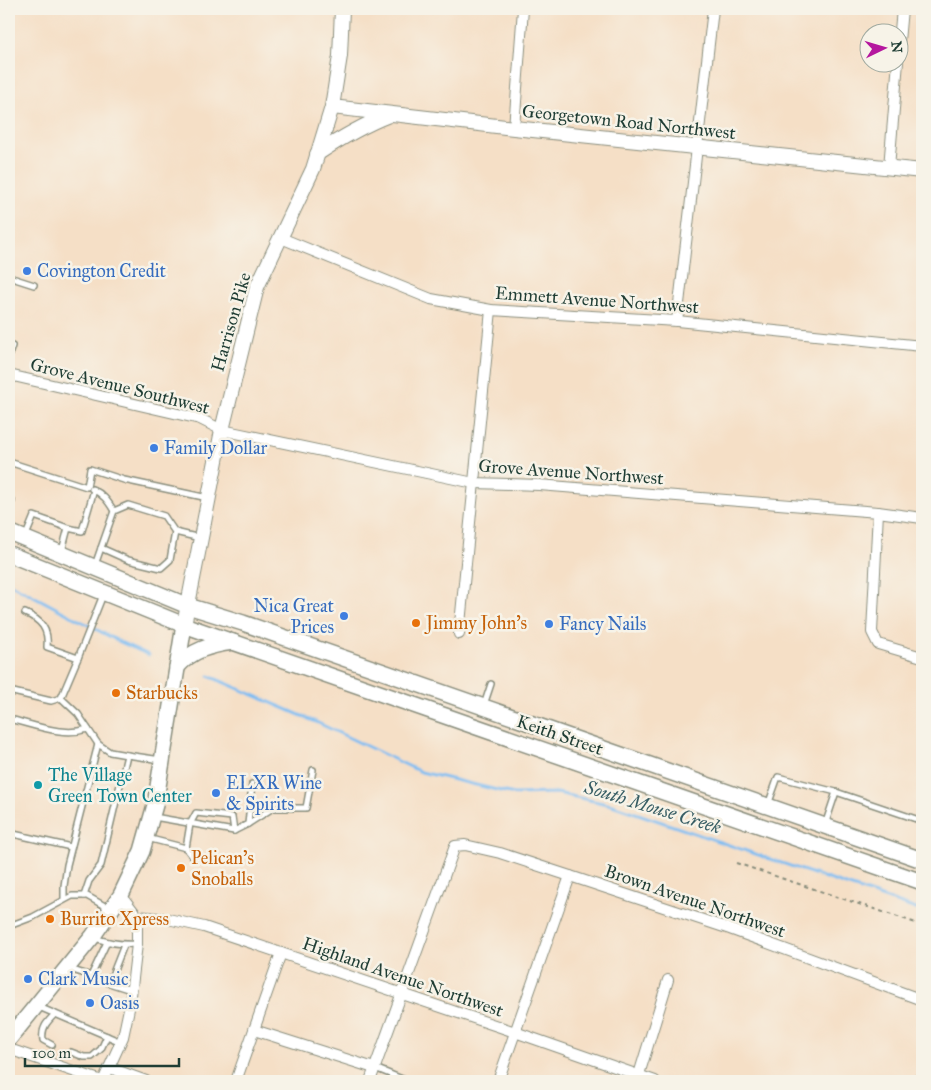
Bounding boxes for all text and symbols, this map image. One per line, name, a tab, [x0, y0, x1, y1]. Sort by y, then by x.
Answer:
north arrow	[858, 22, 908, 72]
text: N	[887, 40, 905, 54]
street label: Georgetown Road Northwest	[521, 100, 738, 145]
place label: Covington Credit	[37, 260, 167, 283]
marker: Covington Credit	[21, 265, 33, 277]
street label: Harrison Pike	[206, 270, 256, 374]
street label: Emmett Avenue Northwest	[494, 282, 700, 318]
street label: Grove Avenue Southwest	[28, 353, 213, 419]
place label: Family Dollar	[164, 437, 268, 459]
marker: Family Dollar	[148, 442, 160, 454]
street label: Grove Avenue Northwest	[478, 455, 665, 489]
place label: Nica Great Prices	[254, 595, 335, 638]
marker: Nica Great Prices	[338, 610, 350, 622]
place label: Jimmy John's	[424, 612, 527, 635]
place label: Fancy Nails	[559, 613, 646, 635]
marker: Jimmy John's	[410, 617, 422, 629]
marker: Fancy Nails	[543, 618, 555, 630]
place label: Starbucks	[126, 682, 198, 704]
marker: Starbucks	[110, 687, 122, 699]
street label: Keith Street	[514, 710, 607, 760]
place label: The Village Green Town Center	[48, 764, 192, 807]
place label: ELXR Wine & Spirits	[226, 772, 322, 815]
water label: South Mouse Creek	[581, 775, 725, 839]
marker: The Village Green Town Center	[32, 779, 44, 791]
marker: ELXR Wine & Spirits	[210, 787, 222, 799]
place label: Pelican's Snoballs	[191, 847, 254, 890]
street label: Brown Avenue Northwest	[602, 860, 789, 943]
marker: Pelican's Snoballs	[175, 862, 187, 874]
place label: Burrito Xpress	[60, 908, 169, 930]
marker: Burrito Xpress	[44, 913, 56, 925]
street label: Highland Avenue Northwest	[299, 932, 507, 1023]
place label: Clark Music	[38, 968, 129, 990]
marker: Clark Music	[22, 973, 34, 985]
place label: Oasis	[100, 992, 139, 1014]
marker: Oasis	[84, 997, 96, 1009]
scale bar	[25, 1035, 179, 1067]
text: 100 m	[32, 1044, 72, 1062]

